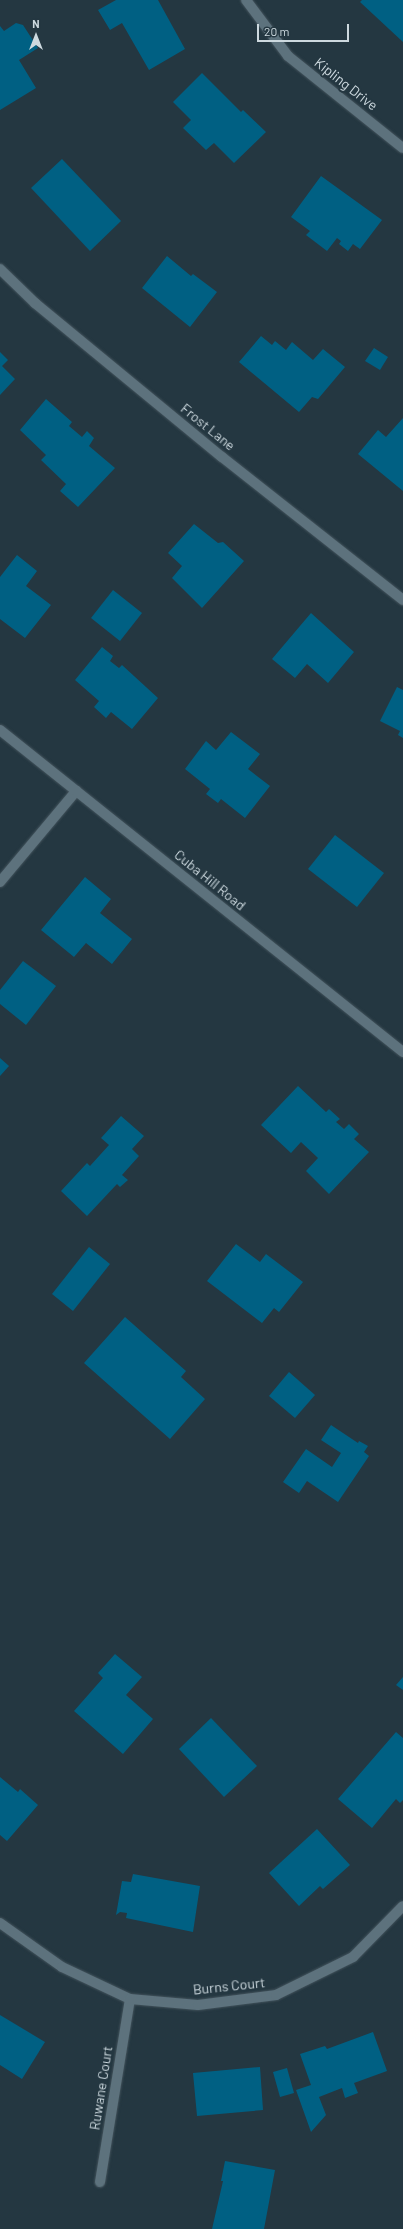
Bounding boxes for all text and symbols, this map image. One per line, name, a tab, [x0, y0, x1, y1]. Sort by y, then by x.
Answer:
north arrow	[16, 16, 56, 56]
scale bar	[259, 16, 351, 42]
text: N	[32, 17, 40, 30]
text: 20 m	[264, 24, 290, 38]
street label: Kipling Drive	[311, 54, 381, 114]
street label: Frost Lane	[177, 400, 239, 454]
street label: Cuba Hill Road	[171, 846, 249, 914]
street label: Burns Court	[192, 1974, 266, 1998]
street label: Ruwane Court	[86, 2045, 116, 2131]

